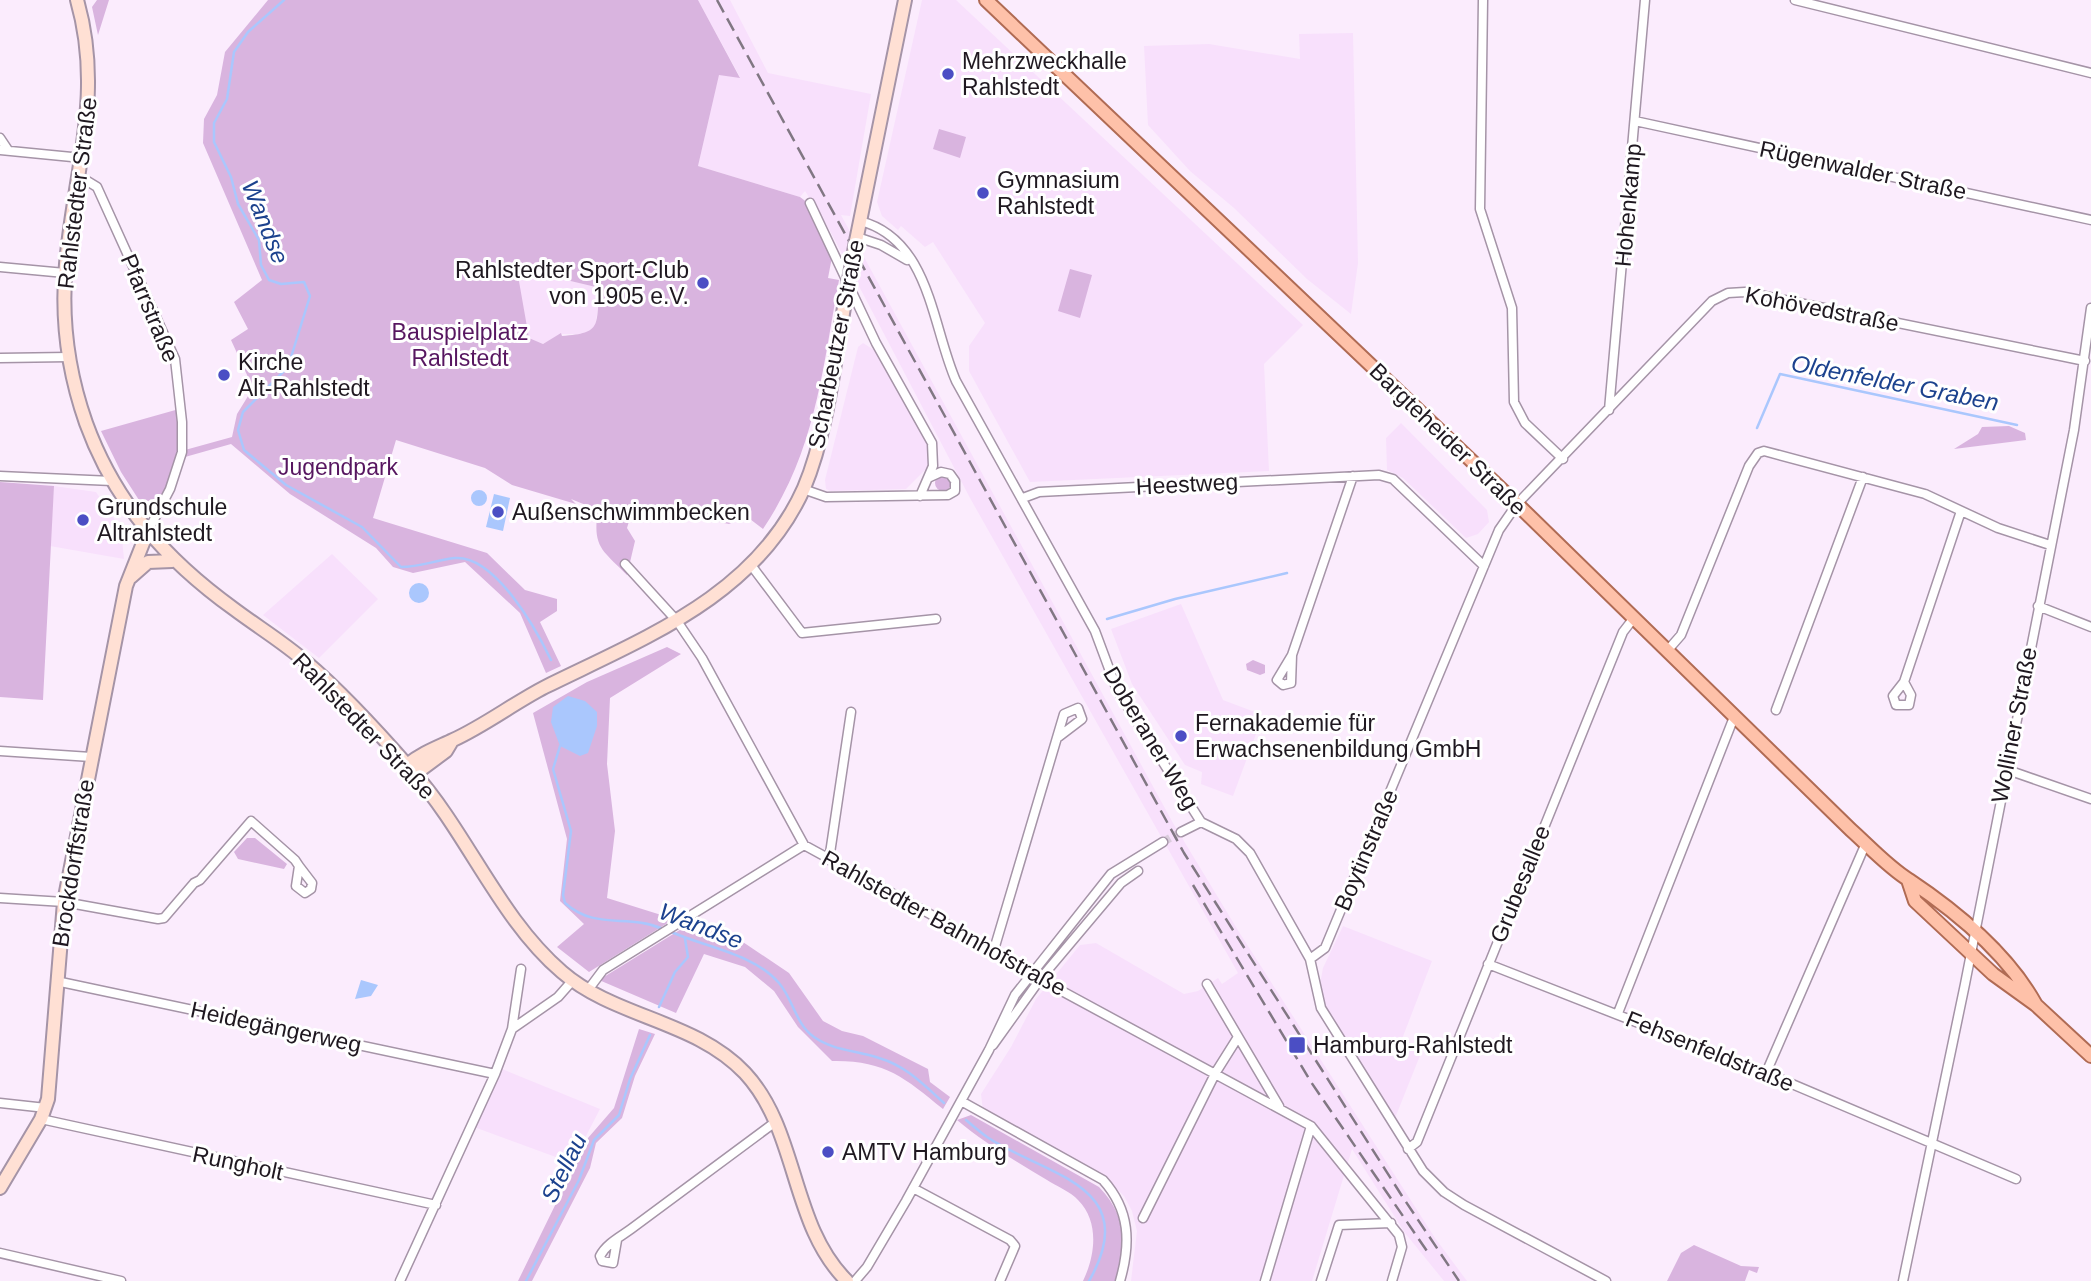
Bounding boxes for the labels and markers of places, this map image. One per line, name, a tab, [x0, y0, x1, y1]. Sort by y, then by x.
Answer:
place label: Mehrzweckhalle Rahlstedt	[962, 48, 1127, 100]
marker: Mehrzweckhalle Rahlstedt	[940, 66, 956, 82]
place label: Gymnasium Rahlstedt	[997, 167, 1120, 219]
marker: Gymnasium Rahlstedt	[975, 185, 991, 201]
place label: Rahlstedter Sport-Club von 1905 e.V.	[455, 257, 689, 309]
marker: Rahlstedter Sport-Club von 1905 e.V.	[695, 275, 711, 291]
place label: Kirche Alt-Rahlstedt	[238, 349, 370, 401]
marker: Kirche Alt-Rahlstedt	[216, 367, 232, 383]
place label: Grundschule Altrahlstedt	[97, 494, 227, 546]
place label: Außenschwimmbecken	[512, 499, 750, 525]
marker: Außenschwimmbecken	[490, 504, 506, 520]
marker: Grundschule Altrahlstedt	[75, 512, 91, 528]
place label: Fernakademie für Erwachsenenbildung GmbH	[1195, 710, 1481, 762]
marker: Fernakademie für Erwachsenenbildung GmbH	[1173, 728, 1189, 744]
place label: Hamburg-Rahlstedt	[1313, 1032, 1513, 1058]
marker: Hamburg-Rahlstedt	[1287, 1035, 1307, 1055]
place label: AMTV Hamburg	[842, 1139, 1007, 1165]
marker: AMTV Hamburg	[820, 1144, 836, 1160]

